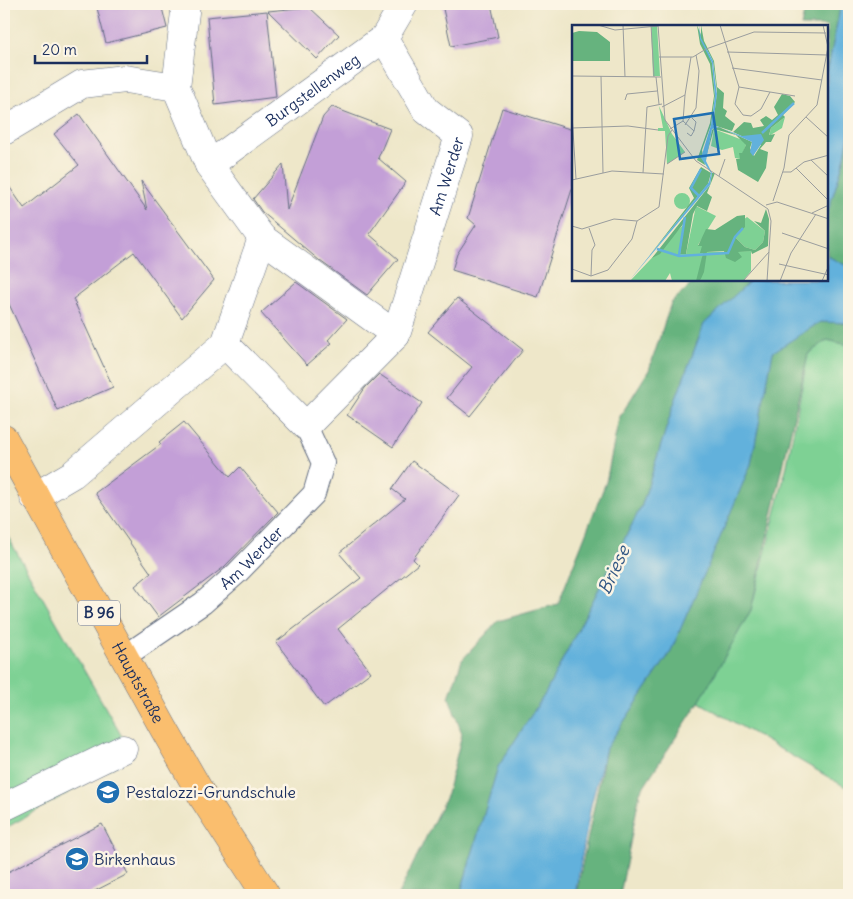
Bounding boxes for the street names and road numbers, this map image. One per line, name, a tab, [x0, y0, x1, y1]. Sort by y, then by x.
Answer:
street label: Burgstellenweg	[262, 49, 364, 131]
street label: Am Werder	[424, 134, 468, 218]
street label: Am Werder	[216, 521, 288, 594]
road number: B 96	[78, 600, 120, 626]
street label: Hauptstraße	[108, 638, 169, 727]

